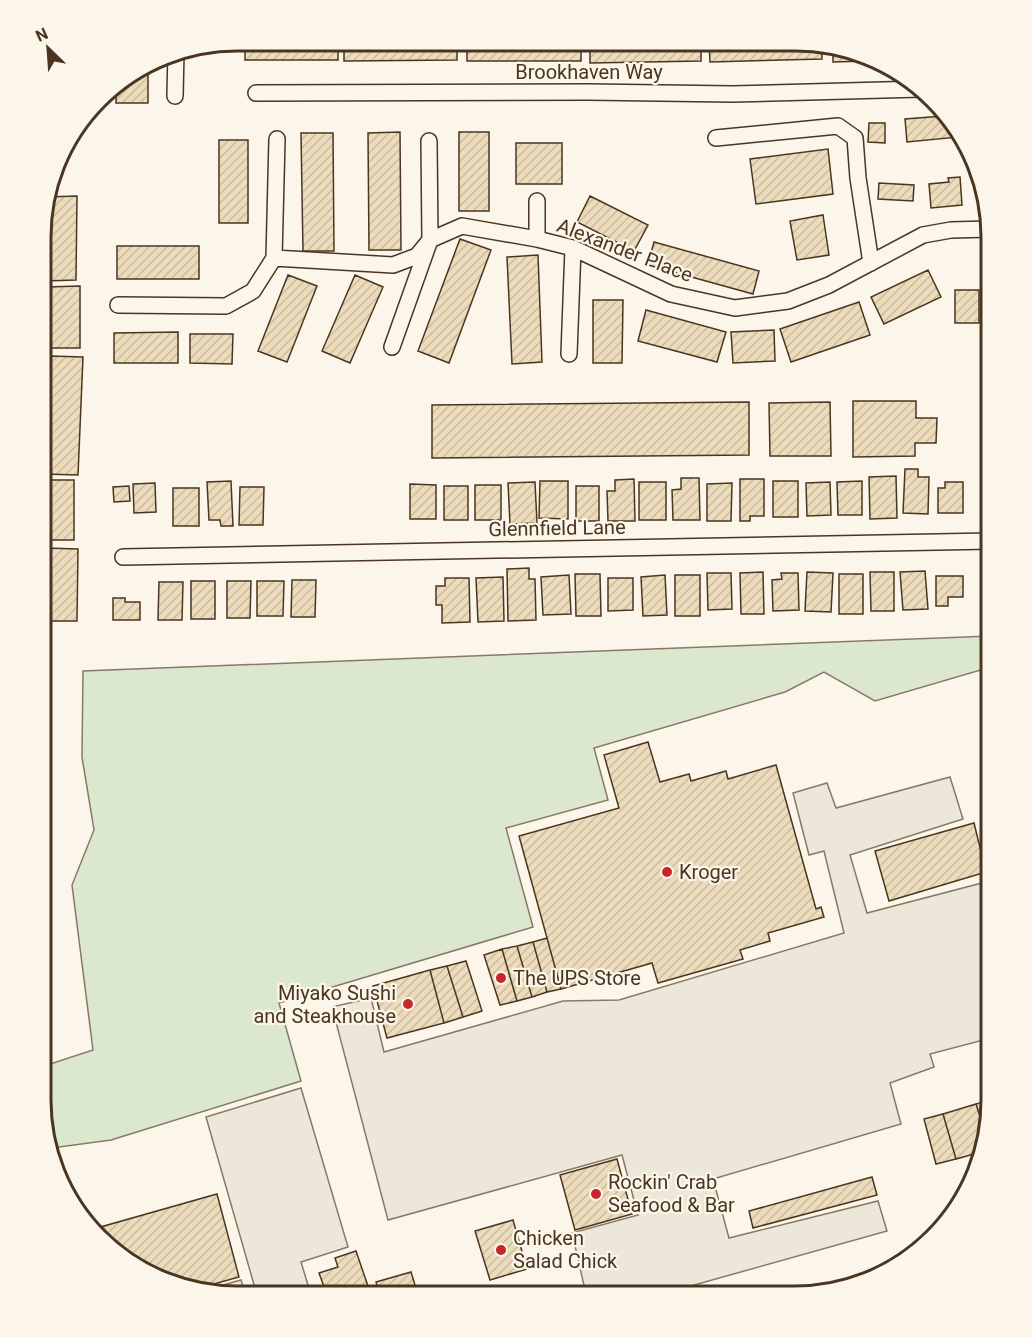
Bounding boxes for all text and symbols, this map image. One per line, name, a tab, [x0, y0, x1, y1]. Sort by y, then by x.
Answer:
north arrow	[18, 18, 78, 78]
text: N	[33, 24, 51, 46]
street label: Brookhaven Way	[515, 60, 663, 84]
street label: Alexander Place	[554, 213, 696, 287]
street label: Glennfield Lane	[488, 515, 626, 541]
place label: Kroger	[679, 860, 738, 884]
marker: Kroger	[660, 865, 674, 879]
place label: The UPS Store	[513, 966, 641, 990]
marker: The UPS Store	[494, 971, 508, 985]
place label: Miyako Sushi and Steakhouse	[253, 981, 396, 1028]
marker: Miyako Sushi and Steakhouse	[401, 997, 415, 1011]
place label: Rockin' Crab Seafood & Bar	[608, 1170, 735, 1217]
marker: Rockin' Crab Seafood & Bar	[589, 1187, 603, 1201]
place label: Chicken Salad Chick	[513, 1226, 618, 1273]
marker: Chicken Salad Chick	[494, 1243, 508, 1257]

